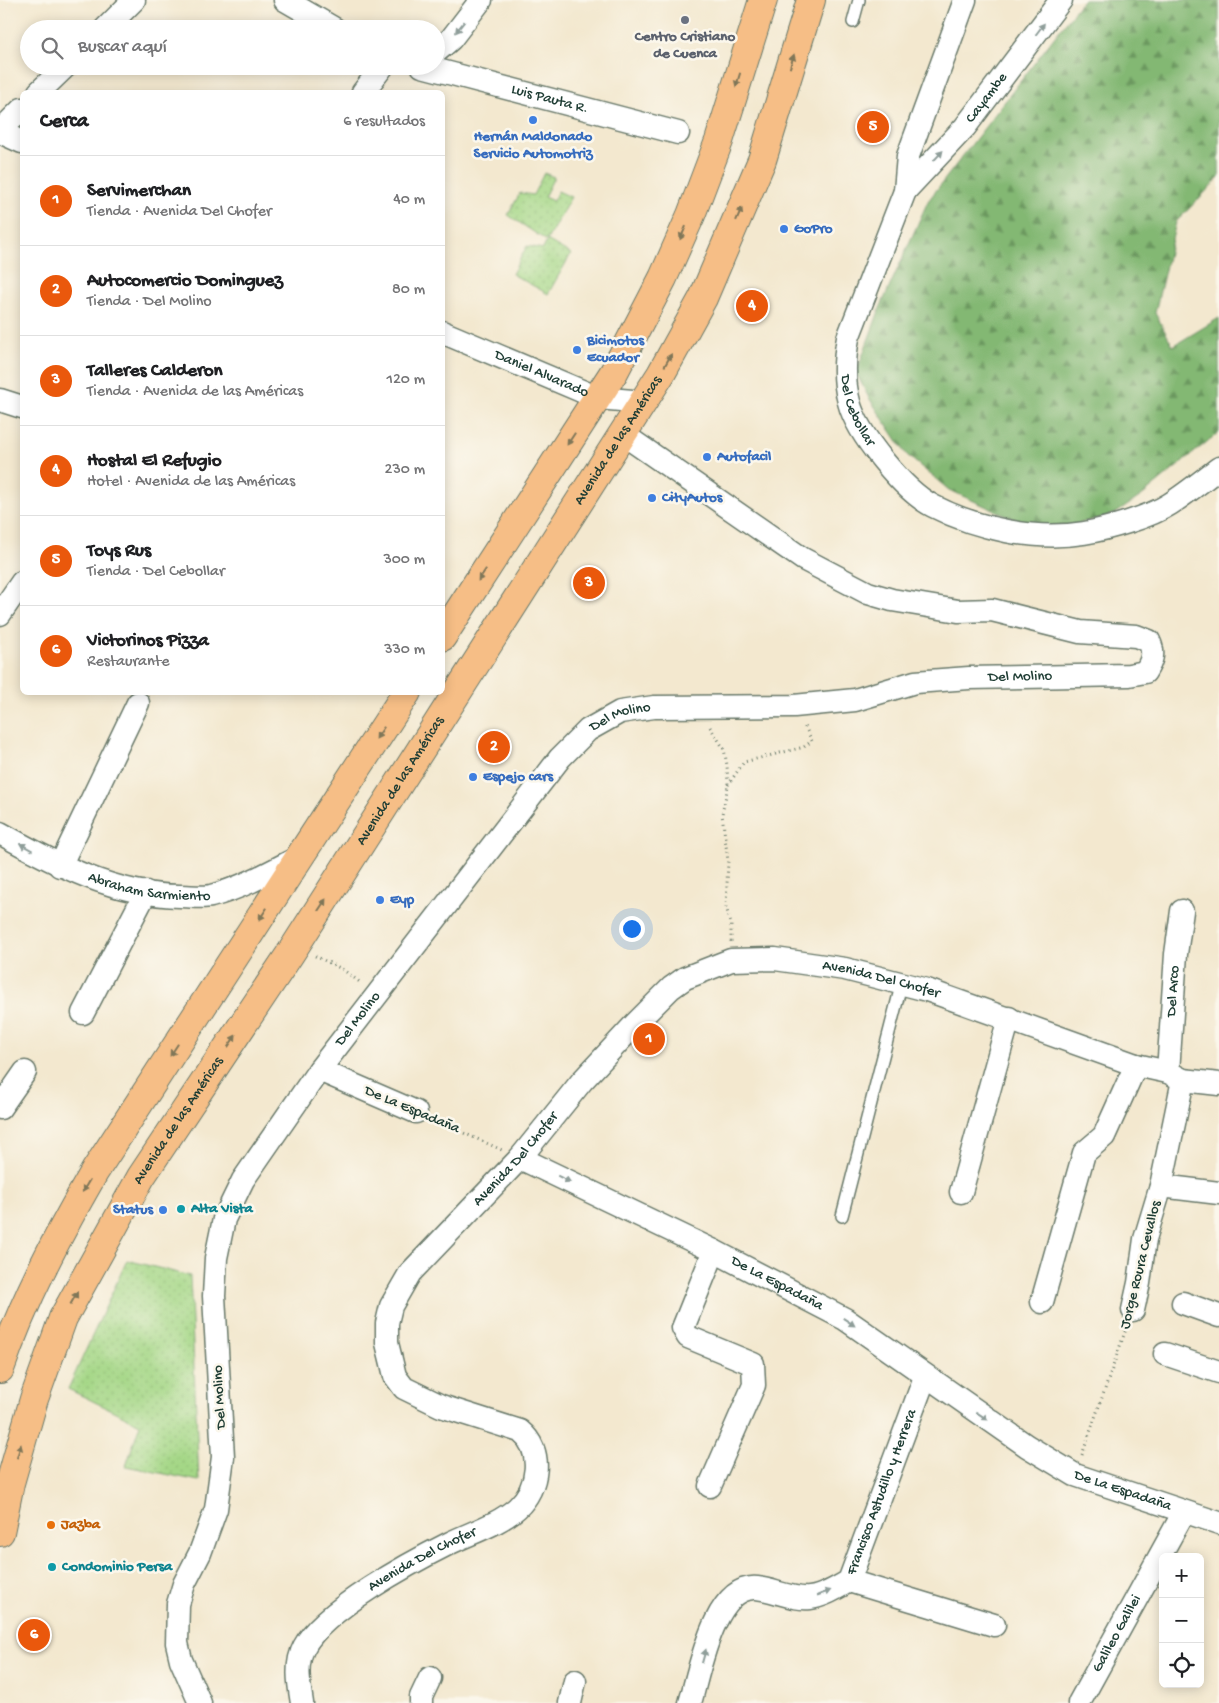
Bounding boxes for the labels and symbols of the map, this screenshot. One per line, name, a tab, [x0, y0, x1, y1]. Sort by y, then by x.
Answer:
marker: Centro Cristiano de Cuenca	[679, 14, 691, 26]
one-way arrow	[454, 20, 465, 33]
one-way arrow	[1034, 22, 1045, 35]
place label: Centro Cristiano de Cuenca	[634, 28, 736, 63]
one-way arrow	[789, 53, 797, 68]
street label: Cayambe	[962, 69, 1012, 127]
one-way arrow	[734, 73, 742, 88]
street label: Luis Pauta R.	[509, 81, 590, 118]
pin: 5	[857, 108, 889, 146]
marker: Hernán Maldonado Servicio Automotriz	[527, 114, 539, 126]
place label: Hernán Maldonado Servicio Automotriz	[473, 128, 594, 163]
one-way arrow	[933, 149, 944, 162]
one-way arrow	[735, 207, 743, 221]
place label: GoPro	[794, 220, 833, 238]
marker: GoPro	[778, 223, 790, 235]
one-way arrow	[679, 226, 687, 240]
pin: 4	[736, 287, 768, 325]
place label: Bicimotos Ecuador	[586, 332, 646, 367]
marker: Bicimotos Ecuador	[571, 344, 583, 356]
street label: Daniel Alvarado	[491, 346, 591, 402]
one-way arrow	[664, 354, 673, 367]
street label: Avenida de las Américas	[570, 372, 667, 509]
street label: Del Cebollar	[836, 373, 880, 451]
one-way arrow	[566, 432, 576, 445]
place label: Autofacil	[716, 448, 772, 466]
marker: Autofacil	[701, 451, 713, 463]
place label: CityAutos	[661, 489, 724, 507]
marker: CityAutos	[646, 492, 658, 504]
pin: 3	[573, 564, 605, 602]
one-way arrow	[478, 568, 487, 581]
street label: Del Molino	[987, 667, 1053, 687]
street label: Del Molino	[586, 699, 652, 737]
street label: Avenida de las Américas	[353, 713, 449, 849]
one-way arrow	[376, 727, 385, 740]
pin: 2	[478, 728, 510, 766]
place label: Espejo cars	[483, 768, 554, 786]
marker: Espejo cars	[467, 771, 479, 783]
one-way arrow	[19, 843, 33, 852]
street label: Abraham Sarmiento	[85, 868, 211, 906]
place label: Eyp	[390, 891, 415, 909]
marker: Eyp	[374, 894, 386, 906]
one-way arrow	[317, 898, 326, 912]
one-way arrow	[259, 907, 268, 921]
your location	[619, 916, 645, 942]
street label: Avenida Del Chofer	[821, 957, 944, 1003]
street label: Del Arco	[1163, 965, 1184, 1018]
street label: Del Molino	[331, 988, 385, 1051]
pin: 1	[633, 1020, 665, 1058]
one-way arrow	[227, 1034, 237, 1047]
one-way arrow	[170, 1043, 179, 1057]
street label: Avenida de las Américas	[129, 1053, 228, 1188]
street label: De La Espadaña	[361, 1081, 463, 1138]
street label: Avenida Del Chofer	[469, 1107, 564, 1210]
one-way arrow	[557, 1175, 571, 1183]
one-way arrow	[82, 1179, 90, 1194]
street label: Jorge Roura Cevallos	[1116, 1199, 1166, 1331]
place label: Alta Vista	[190, 1200, 253, 1218]
place label: Status	[113, 1201, 154, 1219]
marker: Alta Vista	[175, 1203, 187, 1215]
marker: Status	[157, 1204, 169, 1216]
street label: De La Espadaña	[727, 1252, 827, 1315]
one-way arrow	[70, 1291, 78, 1305]
one-way arrow	[843, 1318, 856, 1327]
street label: Del Molino	[209, 1364, 231, 1430]
street label: Francisco Astudillo y Herrera	[843, 1406, 921, 1579]
one-way arrow	[976, 1411, 989, 1421]
one-way arrow	[15, 1443, 23, 1458]
street label: De La Espadaña	[1071, 1466, 1174, 1516]
place label: Jazba	[60, 1516, 101, 1534]
marker: Jazba	[45, 1519, 57, 1531]
street label: Avenida Del Chofer	[365, 1523, 481, 1596]
place label: Condominio Persa	[61, 1558, 173, 1576]
marker: Condominio Persa	[46, 1561, 58, 1573]
one-way arrow	[817, 1589, 832, 1596]
street label: Galileo Galilei	[1089, 1592, 1146, 1676]
pin: 6	[18, 1616, 50, 1654]
one-way arrow	[700, 1649, 708, 1664]

